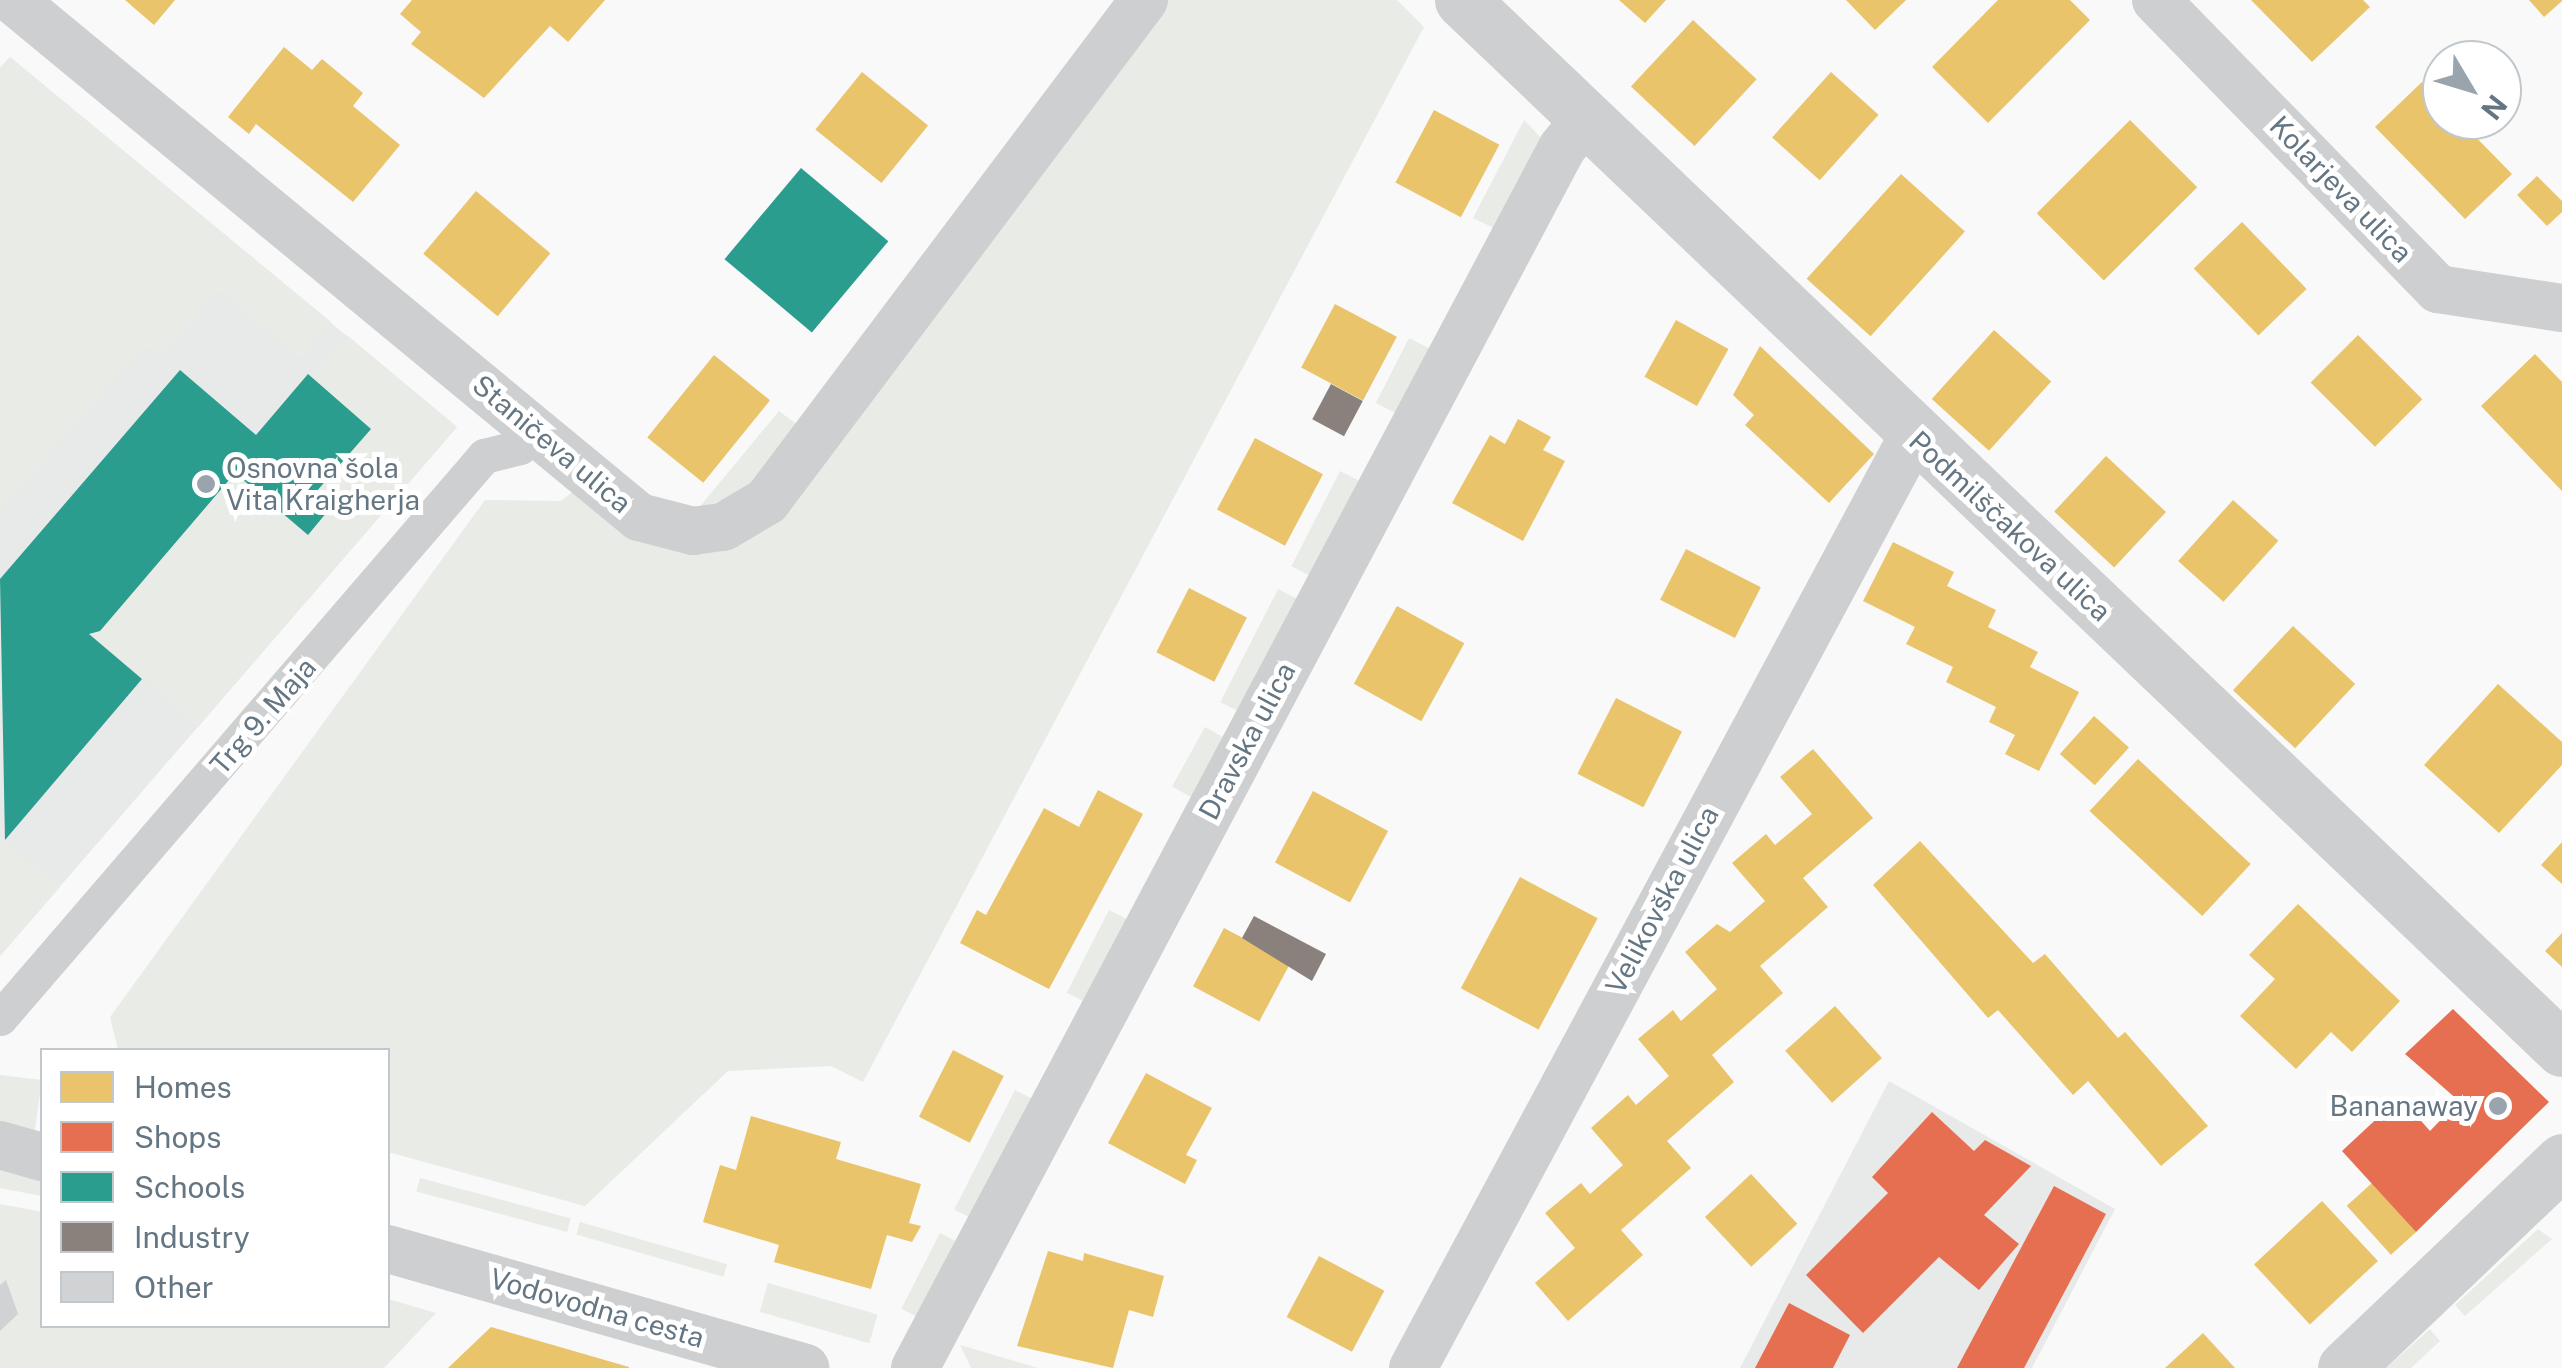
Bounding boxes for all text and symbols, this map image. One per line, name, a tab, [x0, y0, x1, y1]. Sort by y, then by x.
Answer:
north arrow	[2422, 40, 2522, 140]
text: N	[2475, 89, 2514, 126]
street label: Kolarjeva ulica	[2263, 109, 2419, 269]
street label: Staničeva ulica	[466, 368, 638, 520]
street label: Podmilščakova ulica	[1902, 424, 2118, 628]
place label: Osnovna šola Vita Kraigherja	[226, 451, 420, 517]
marker: Osnovna šola Vita Kraigherja	[195, 473, 217, 495]
street label: Trg 9. Maja	[203, 651, 323, 781]
street label: Dravska ulica	[1192, 657, 1302, 825]
street label: Velikovška ulica	[1598, 801, 1726, 999]
legend	[40, 1048, 390, 1328]
text: Homes	[134, 1069, 232, 1105]
place label: Bananaway	[2330, 1089, 2478, 1123]
marker: Bananaway	[2487, 1095, 2509, 1117]
text: Shops	[134, 1119, 221, 1155]
text: Schools	[134, 1169, 245, 1205]
text: Industry	[134, 1219, 250, 1255]
street label: Vodovodna cesta	[486, 1261, 708, 1355]
text: Other	[134, 1269, 214, 1305]

